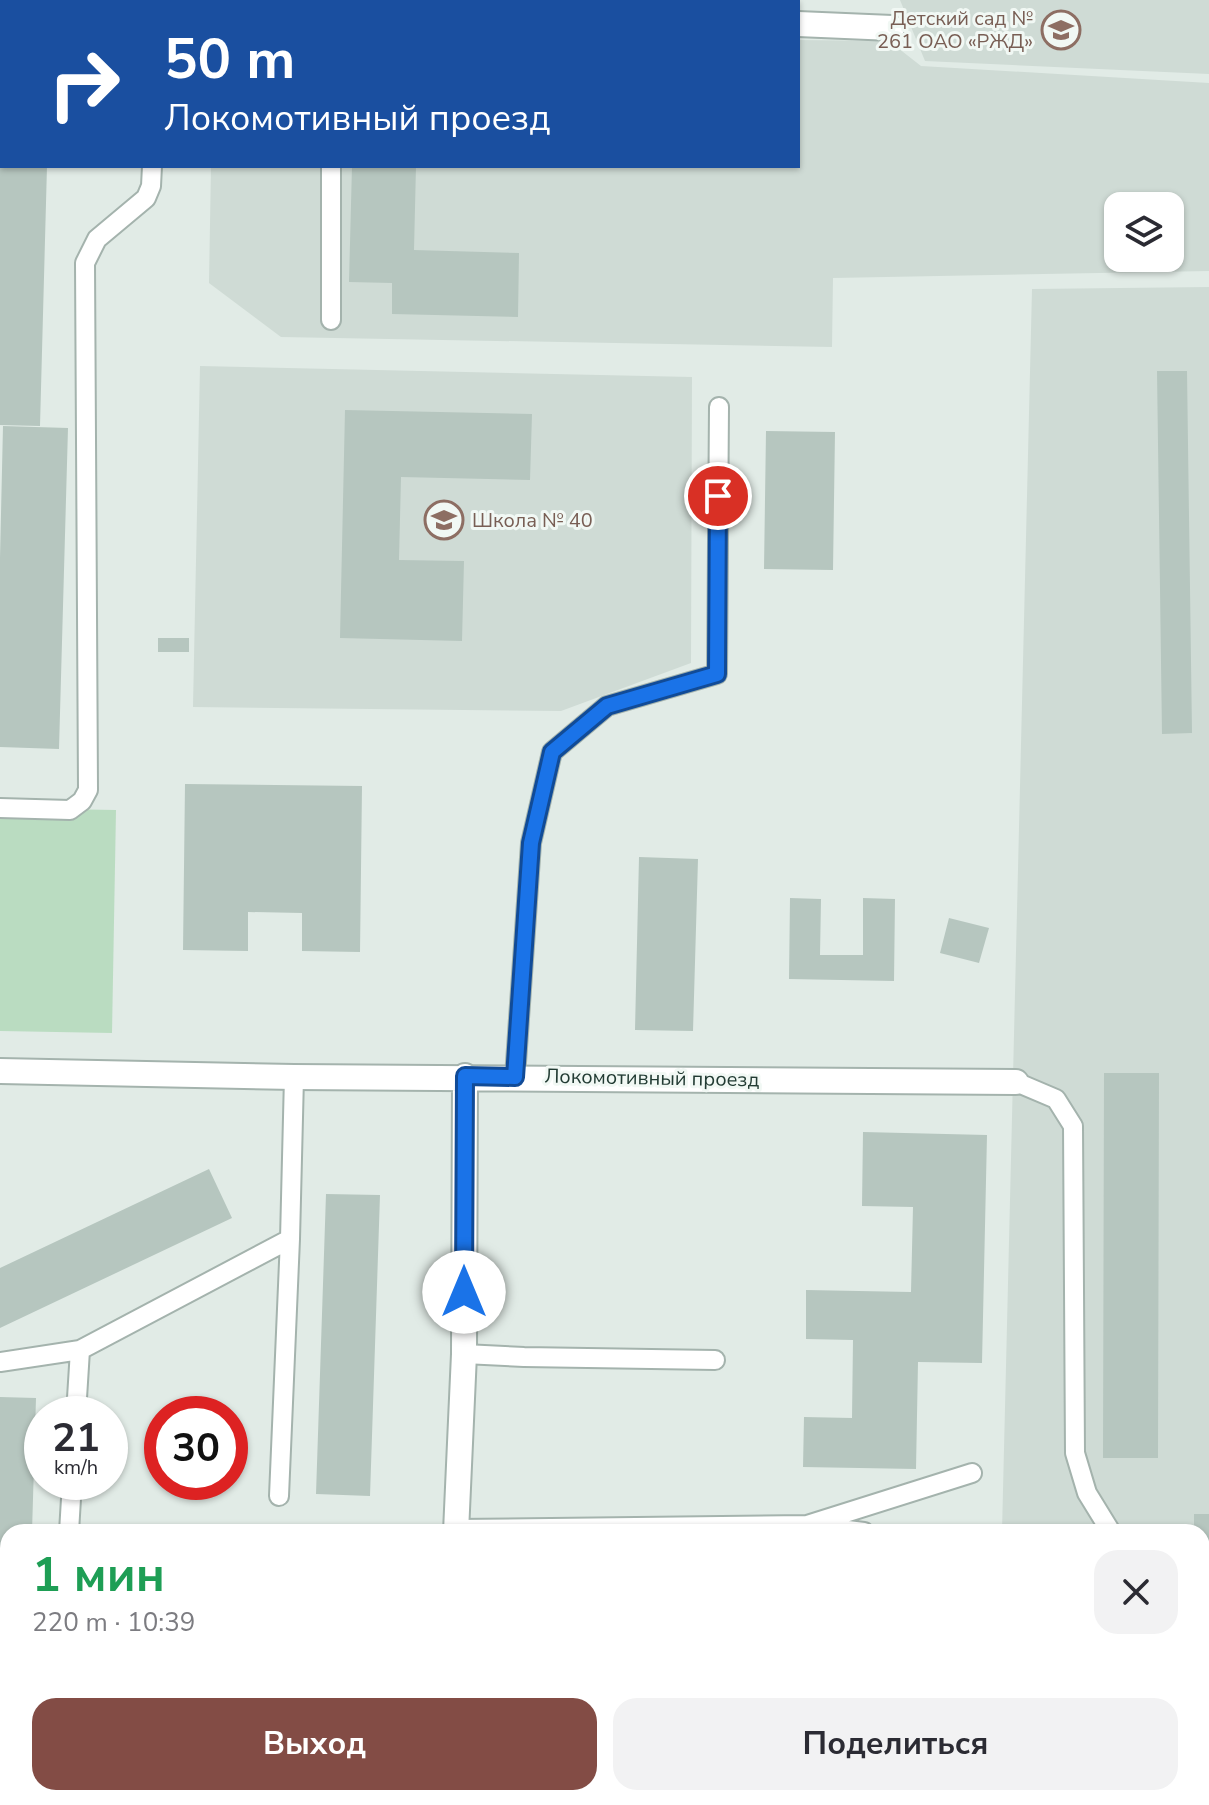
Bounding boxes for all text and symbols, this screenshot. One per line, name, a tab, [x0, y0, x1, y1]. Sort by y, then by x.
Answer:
place label: Детский сад № 261 ОАО «РЖД»	[877, 5, 1033, 55]
school or university icon: Детский сад № 261 ОАО «РЖД»	[1040, 9, 1082, 51]
text: 50 m	[164, 21, 295, 98]
icon: right	[32, 32, 136, 136]
text: Локомотивный проезд	[164, 94, 551, 143]
map controls	[1104, 192, 1184, 272]
button: layers	[1104, 192, 1184, 272]
pin	[684, 462, 752, 530]
icon: arrive	[696, 474, 740, 518]
school or university icon: Школа № 40	[423, 499, 465, 541]
place label: Школа № 40	[472, 507, 593, 534]
street label: Локомотивный проезд	[544, 1063, 760, 1093]
position arrow	[422, 1250, 506, 1334]
speed limit sign: 30	[144, 1396, 248, 1500]
text: 21	[52, 1411, 100, 1465]
text: km/h	[54, 1454, 98, 1481]
text: 1 мин	[32, 1542, 165, 1608]
button: close	[1094, 1550, 1178, 1634]
text: 220 m · 10:39	[32, 1605, 195, 1640]
button: Выход	[32, 1698, 597, 1790]
button: Поделиться	[613, 1698, 1178, 1790]

